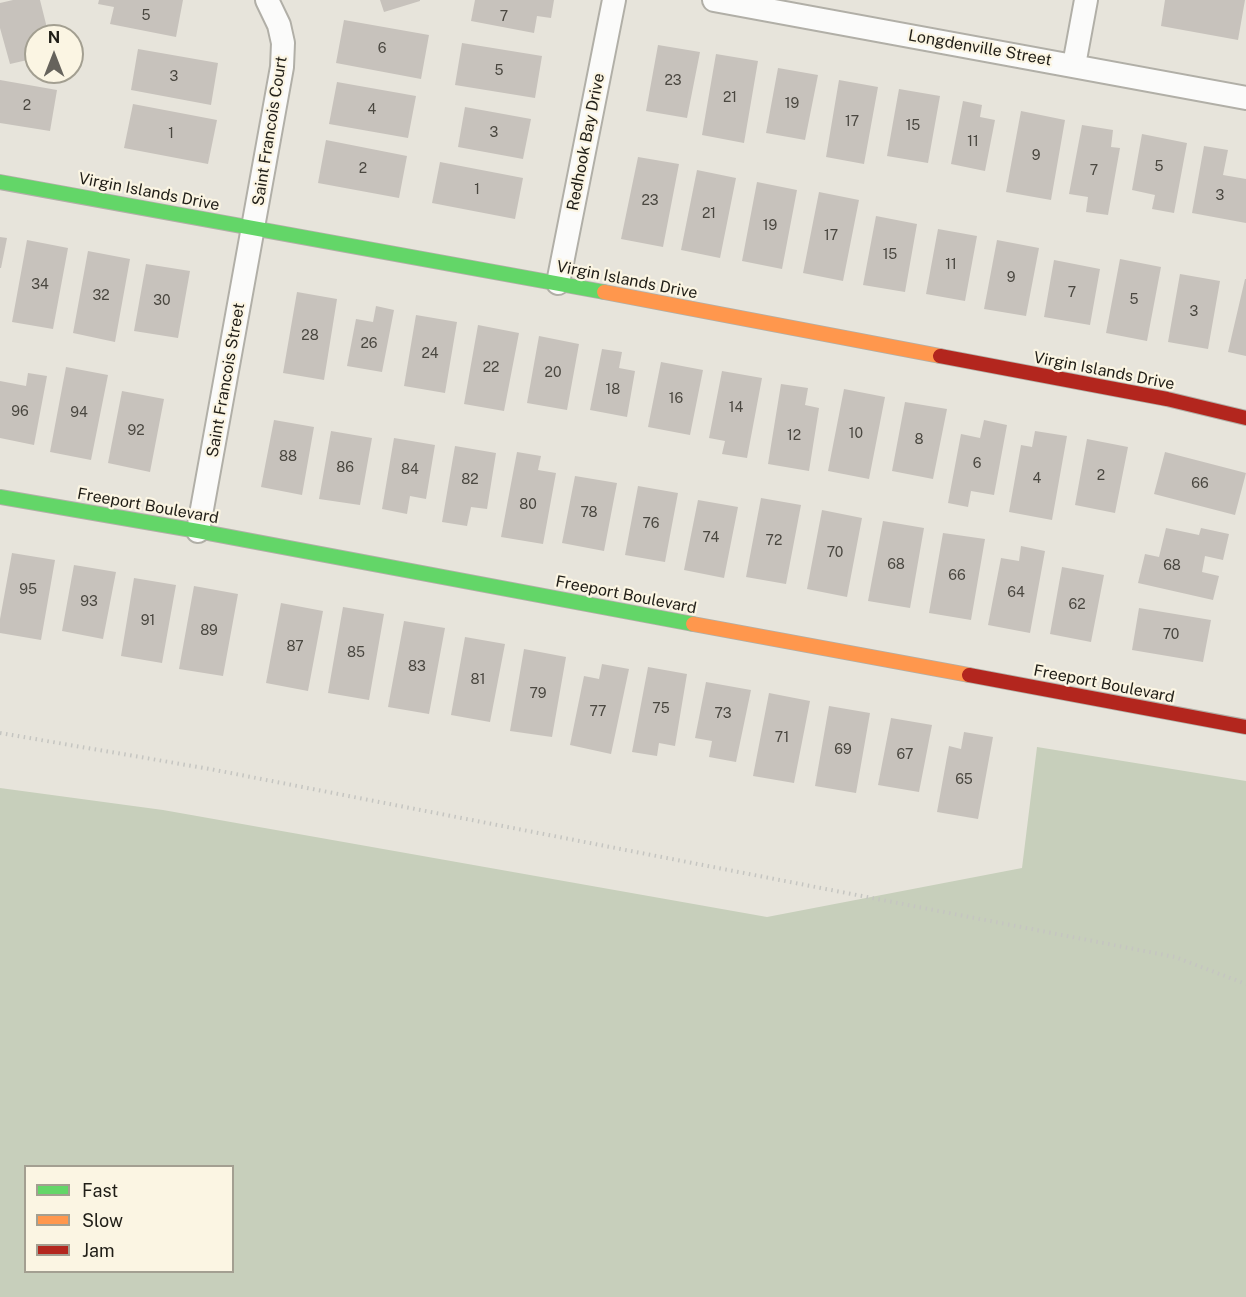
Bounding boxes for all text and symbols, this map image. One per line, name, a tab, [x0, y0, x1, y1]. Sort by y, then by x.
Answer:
house number: 5	[142, 8, 150, 24]
house number: 7	[500, 9, 508, 25]
north arrow	[24, 24, 84, 84]
street label: Longdenville Street	[907, 26, 1053, 70]
text: N	[48, 28, 60, 47]
house number: 6	[378, 41, 386, 57]
street label: Saint Francois Court	[249, 55, 291, 207]
house number: 5	[495, 63, 503, 79]
house number: 3	[170, 69, 178, 85]
street label: Redhook Bay Drive	[563, 72, 609, 212]
house number: 23	[664, 73, 682, 89]
house number: 21	[723, 90, 737, 106]
house number: 19	[785, 96, 799, 112]
house number: 2	[23, 98, 31, 114]
house number: 4	[368, 102, 376, 118]
house number: 17	[845, 114, 859, 130]
house number: 15	[906, 118, 920, 134]
house number: 3	[490, 125, 498, 141]
house number: 1	[168, 126, 174, 142]
house number: 11	[967, 134, 979, 150]
house number: 9	[1032, 148, 1040, 164]
house number: 5	[1155, 159, 1163, 175]
house number: 2	[359, 161, 367, 177]
house number: 7	[1090, 163, 1098, 179]
street label: Virgin Islands Drive	[77, 169, 221, 215]
house number: 1	[474, 182, 480, 198]
house number: 3	[1216, 188, 1224, 204]
house number: 23	[641, 193, 659, 209]
house number: 21	[702, 206, 716, 222]
house number: 19	[763, 218, 777, 234]
house number: 17	[824, 228, 838, 244]
house number: 15	[883, 247, 897, 263]
street label: Virgin Islands Drive	[555, 257, 699, 303]
house number: 11	[945, 257, 957, 273]
house number: 9	[1007, 270, 1015, 286]
house number: 34	[31, 277, 49, 293]
house number: 7	[1068, 285, 1076, 301]
house number: 32	[92, 288, 110, 304]
house number: 5	[1130, 292, 1138, 308]
house number: 30	[153, 293, 171, 309]
street label: Saint Francois Street	[203, 301, 249, 459]
house number: 3	[1190, 304, 1198, 320]
house number: 28	[301, 328, 319, 344]
house number: 26	[360, 336, 378, 352]
house number: 24	[421, 346, 439, 362]
street label: Virgin Islands Drive	[1032, 348, 1176, 394]
house number: 22	[483, 360, 499, 376]
house number: 20	[545, 365, 561, 381]
house number: 18	[606, 382, 620, 398]
house number: 16	[669, 391, 683, 407]
house number: 14	[729, 400, 743, 416]
house number: 96	[11, 404, 29, 420]
house number: 94	[70, 405, 88, 421]
house number: 92	[127, 423, 145, 439]
house number: 10	[849, 426, 863, 442]
house number: 12	[787, 428, 801, 444]
house number: 8	[914, 432, 924, 448]
house number: 88	[279, 449, 297, 465]
house number: 6	[973, 456, 981, 472]
house number: 86	[336, 460, 354, 476]
house number: 84	[401, 462, 419, 478]
house number: 2	[1097, 468, 1105, 484]
house number: 4	[1033, 471, 1041, 487]
house number: 82	[461, 472, 479, 488]
house number: 66	[1191, 476, 1209, 492]
street label: Freeport Boulevard	[76, 484, 220, 528]
house number: 80	[519, 497, 537, 513]
house number: 78	[580, 505, 598, 521]
house number: 76	[643, 516, 659, 532]
house number: 74	[703, 530, 719, 546]
house number: 72	[766, 533, 782, 549]
house number: 70	[827, 545, 843, 561]
house number: 68	[887, 557, 905, 573]
house number: 68	[1163, 558, 1181, 574]
house number: 66	[948, 568, 966, 584]
street label: Freeport Boulevard	[554, 572, 698, 618]
house number: 95	[19, 582, 37, 598]
house number: 64	[1007, 585, 1025, 601]
house number: 93	[80, 594, 98, 610]
house number: 62	[1068, 597, 1086, 613]
house number: 91	[141, 613, 155, 629]
house number: 89	[200, 623, 218, 639]
house number: 70	[1163, 627, 1179, 643]
house number: 87	[286, 639, 304, 655]
house number: 85	[347, 645, 365, 661]
house number: 83	[408, 659, 426, 675]
street label: Freeport Boulevard	[1032, 661, 1176, 707]
house number: 81	[471, 672, 485, 688]
house number: 79	[530, 686, 546, 702]
house number: 75	[652, 701, 670, 717]
house number: 77	[590, 704, 606, 720]
house number: 73	[715, 706, 731, 722]
house number: 71	[775, 730, 789, 746]
house number: 69	[834, 742, 852, 758]
house number: 67	[897, 747, 913, 763]
house number: 65	[955, 772, 973, 788]
legend	[24, 1165, 234, 1273]
text: Fast	[82, 1180, 118, 1201]
text: Slow	[82, 1210, 123, 1231]
text: Jam	[82, 1240, 115, 1261]

